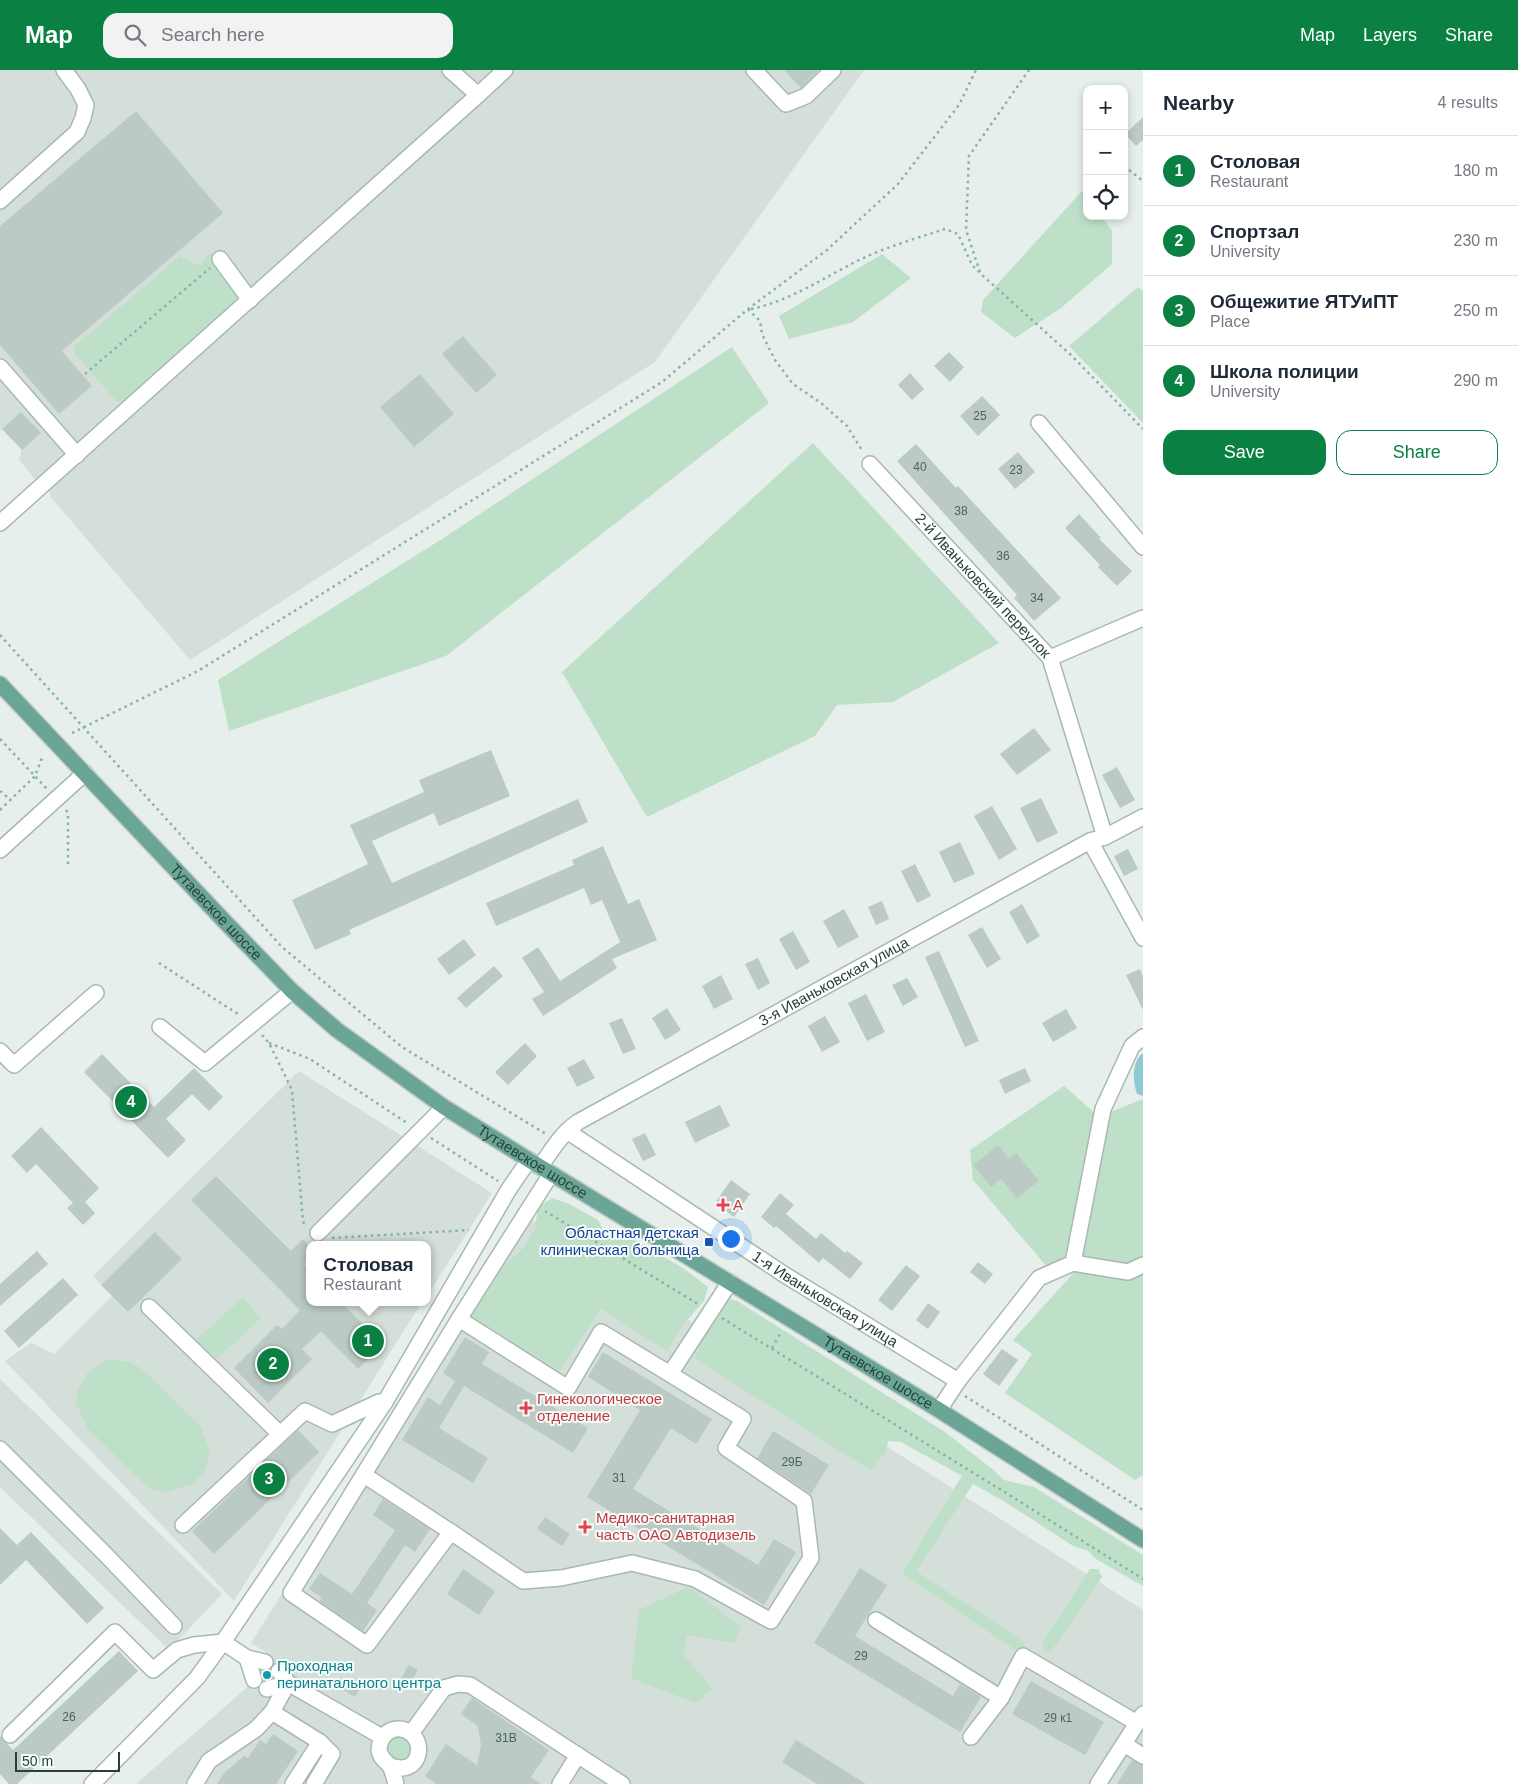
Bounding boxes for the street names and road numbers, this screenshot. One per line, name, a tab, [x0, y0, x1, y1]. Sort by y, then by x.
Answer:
street label: 2-й Иваньковский переулок	[912, 510, 1055, 661]
street label: Тутаевское шоссе	[167, 860, 266, 963]
street label: 3-я Иваньковская улица	[756, 933, 912, 1029]
street label: Тутаевское шоссе	[475, 1121, 591, 1202]
street label: 1-я Иваньковская улица	[750, 1247, 902, 1350]
street label: Тутаевское шоссе	[820, 1332, 936, 1412]

